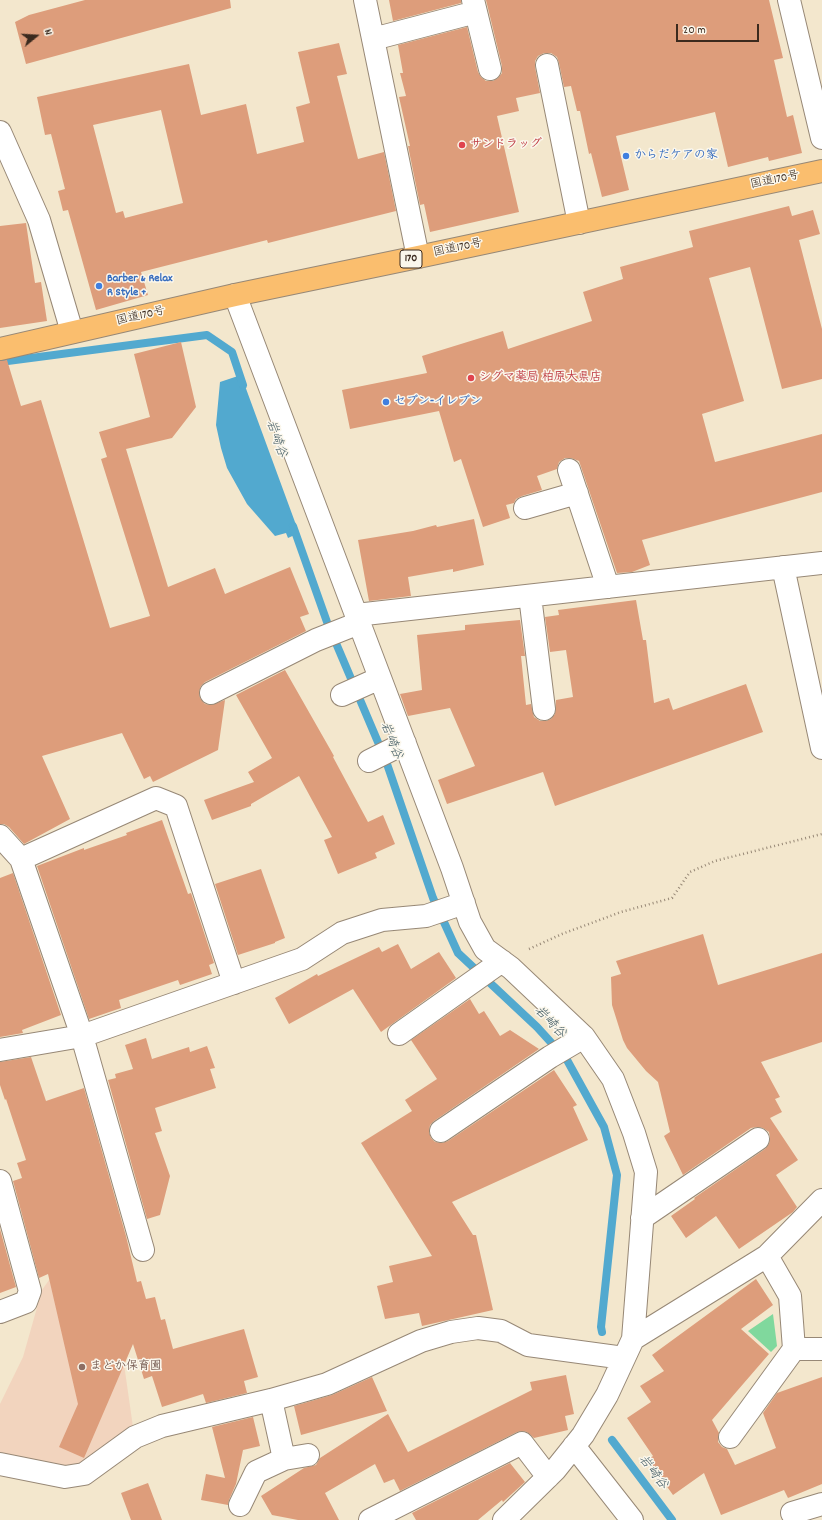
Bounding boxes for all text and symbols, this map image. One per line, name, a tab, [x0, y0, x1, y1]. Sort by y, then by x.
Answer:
north arrow	[16, 16, 56, 56]
scale bar	[678, 16, 761, 42]
text: 20 m	[683, 22, 706, 39]
text: N	[39, 27, 56, 37]
place label: サンドラッグ	[470, 138, 542, 152]
marker: サンドラッグ	[457, 140, 467, 150]
place label: からだケアの家	[634, 149, 718, 163]
marker: からだケアの家	[621, 151, 631, 161]
street label: 国道170号	[749, 169, 801, 193]
street label: 国道170号	[432, 237, 484, 261]
road number: 170	[400, 250, 422, 268]
place label: Barber & Relax R Style +	[107, 272, 173, 300]
marker: Barber & Relax R Style +	[94, 281, 104, 291]
street label: 国道170号	[115, 304, 167, 330]
place label: シグマ薬局 柏原大県店	[479, 371, 602, 385]
marker: シグマ薬局 柏原大県店	[466, 373, 476, 383]
place label: セブン-イレブン	[394, 395, 482, 409]
marker: セブン-イレブン	[381, 397, 391, 407]
water label: 岩崎谷	[261, 418, 289, 460]
water label: 岩崎谷	[375, 720, 405, 762]
water label: 岩崎谷	[530, 1004, 568, 1042]
place label: まどか保育園	[90, 1360, 162, 1374]
marker: まどか保育園	[77, 1362, 87, 1372]
water label: 岩崎谷	[634, 1453, 670, 1493]

